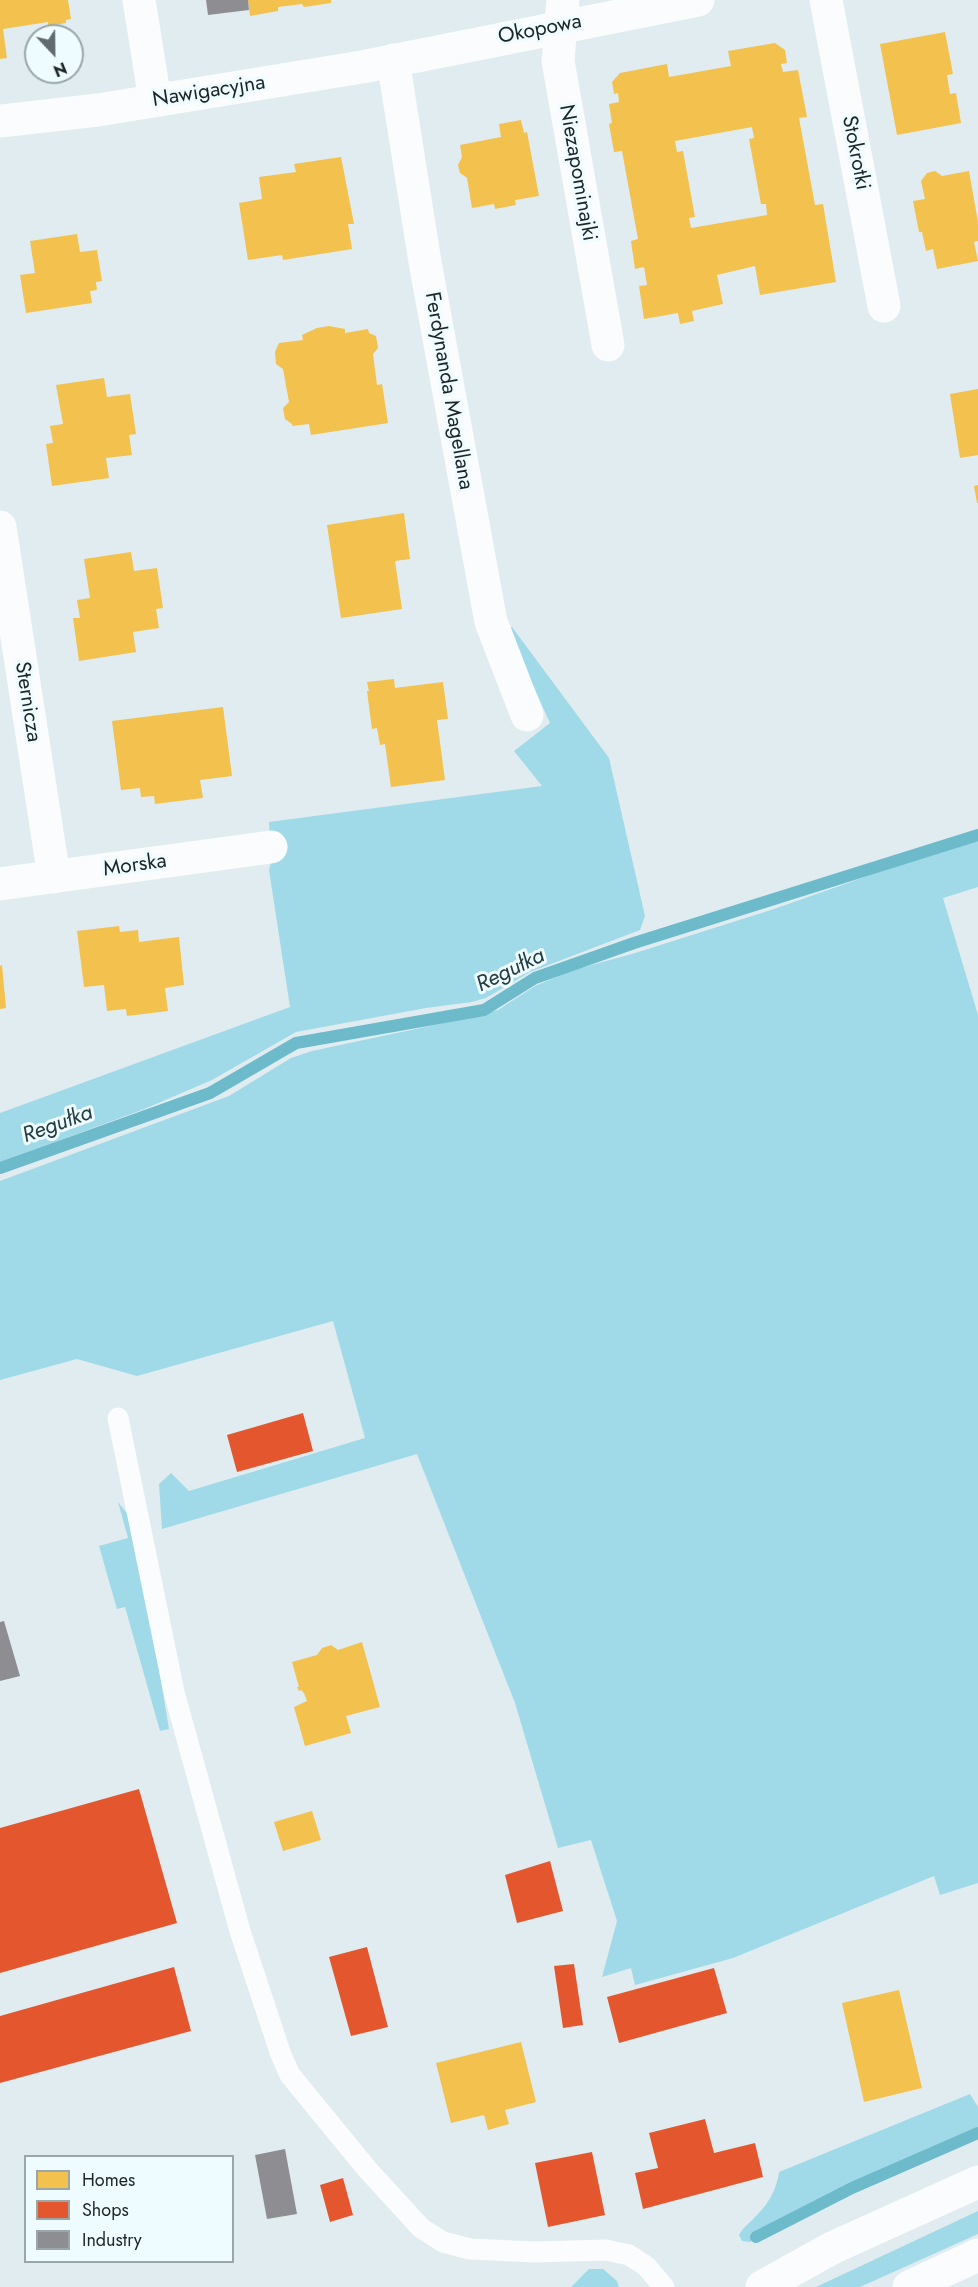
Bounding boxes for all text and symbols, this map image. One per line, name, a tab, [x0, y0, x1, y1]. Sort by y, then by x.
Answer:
street label: Okopowa	[496, 10, 584, 50]
north arrow	[24, 24, 84, 84]
text: N	[50, 56, 70, 82]
street label: Nawigacyjna	[151, 71, 267, 113]
street label: Niezapominajki	[553, 103, 601, 243]
street label: Stokrotki	[835, 114, 875, 192]
street label: Ferdynanda Magellana	[418, 290, 478, 492]
street label: Sternicza	[8, 660, 46, 744]
street label: Morska	[102, 849, 168, 883]
water label: Regułka	[473, 943, 549, 999]
water label: Regułka	[19, 1100, 97, 1150]
legend	[24, 2155, 234, 2263]
text: Homes	[82, 2167, 135, 2193]
text: Shops	[82, 2197, 129, 2223]
text: Industry	[82, 2227, 142, 2253]

